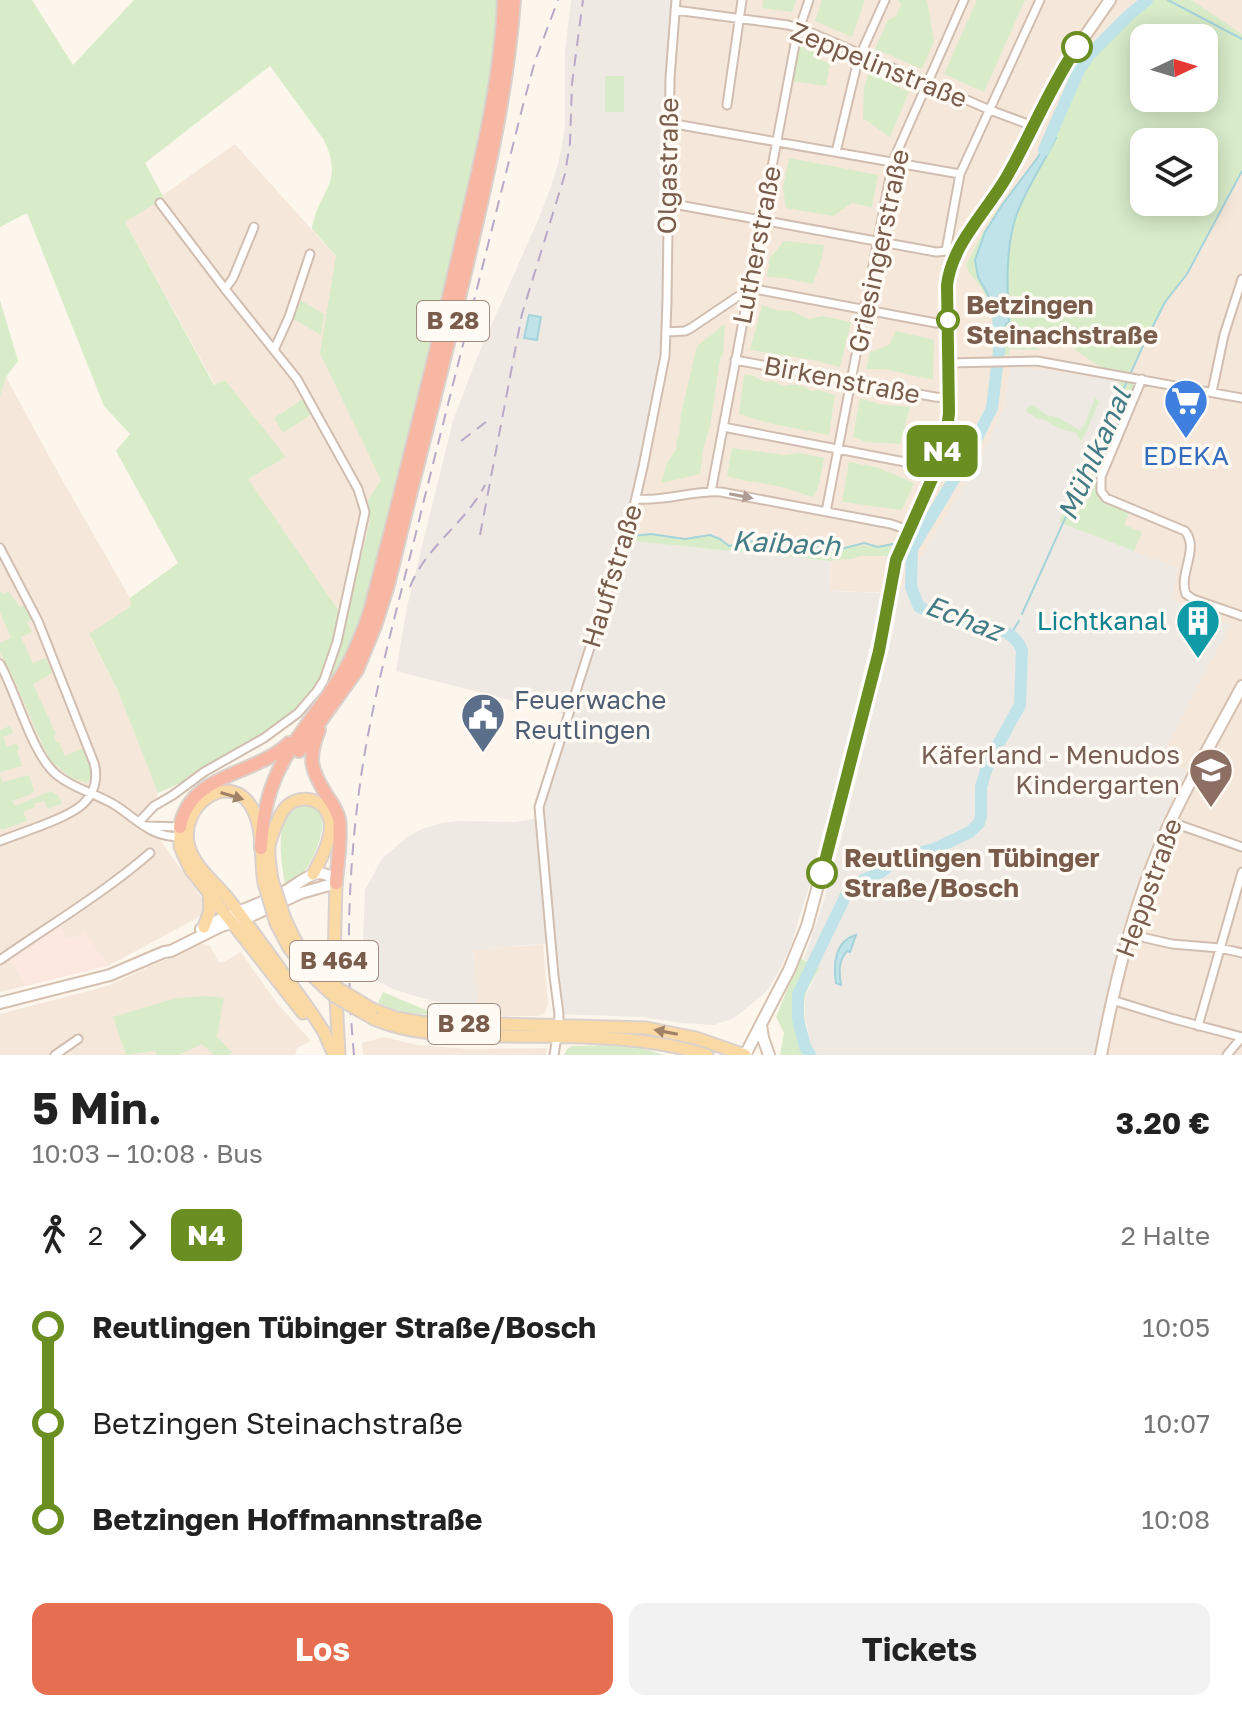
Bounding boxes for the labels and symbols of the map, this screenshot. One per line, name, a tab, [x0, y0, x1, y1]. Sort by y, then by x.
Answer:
street label: Zeppelinstraße	[786, 15, 972, 114]
north arrow	[1130, 24, 1218, 112]
unlabelled marker	[1062, 32, 1092, 62]
street label: Olgastraße	[651, 97, 684, 235]
street label: Griesingerstraße	[842, 146, 915, 356]
street label: Lutherstraße	[726, 163, 787, 327]
place label: Betzingen Steinachstraße	[966, 289, 1158, 350]
road number: B 28	[417, 301, 489, 341]
marker: Betzingen Steinachstraße	[937, 309, 959, 331]
street label: Birkenstraße	[761, 349, 923, 410]
supermarket icon: EDEKA	[1162, 377, 1210, 440]
water label: Mühlkanal	[1050, 382, 1138, 525]
line badge: N4	[906, 425, 978, 477]
place label: EDEKA	[1143, 440, 1229, 471]
one-way arrow	[729, 490, 754, 502]
street label: Hauffstraße	[575, 500, 648, 651]
water label: Kaibach	[731, 523, 843, 562]
water label: Echaz	[921, 588, 1010, 648]
building icon: Lichtkanal	[1174, 597, 1222, 660]
place label: Lichtkanal	[1037, 605, 1167, 636]
place label: Feuerwache Reutlingen	[514, 684, 666, 745]
public building icon: Feuerwache Reutlingen	[459, 691, 507, 754]
place label: Käferland - Menudos Kindergarten	[921, 739, 1180, 800]
school or university icon: Käferland - Menudos Kindergarten	[1187, 746, 1235, 809]
one-way arrow	[220, 790, 244, 803]
street label: Heppstraße	[1109, 814, 1188, 962]
place label: Reutlingen Tübinger Straße/Bosch	[844, 842, 1100, 903]
marker: Reutlingen Tübinger Straße/Bosch	[807, 858, 837, 888]
road number: B 464	[290, 941, 378, 981]
road number: B 28	[428, 1004, 500, 1044]
one-way arrow	[653, 1025, 678, 1037]

